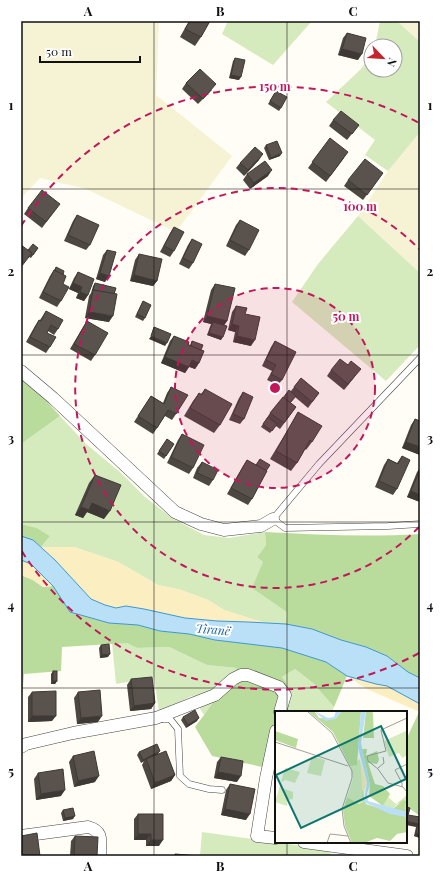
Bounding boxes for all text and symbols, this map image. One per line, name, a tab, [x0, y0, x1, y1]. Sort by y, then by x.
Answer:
text: A	[83, 2, 93, 19]
text: B	[216, 2, 225, 19]
text: C	[348, 2, 358, 19]
scale bar	[40, 38, 140, 64]
north arrow	[363, 38, 403, 78]
text: 50 m	[46, 43, 72, 59]
text: N	[384, 56, 401, 69]
text: 150 m	[259, 78, 291, 94]
text: 1	[9, 96, 14, 113]
text: 1	[428, 96, 433, 113]
text: 100 m	[343, 198, 377, 214]
text: 2	[8, 262, 15, 279]
text: 2	[427, 262, 434, 279]
text: 50 m	[333, 308, 360, 324]
centre of rings	[268, 381, 282, 395]
text: 3	[8, 429, 14, 446]
text: 3	[427, 429, 433, 446]
text: 4	[8, 596, 15, 613]
text: 4	[427, 596, 434, 613]
water label: Tiranë	[195, 620, 233, 639]
inset map	[275, 711, 407, 843]
text: 5	[8, 762, 14, 779]
text: 5	[427, 762, 433, 779]
text: A	[83, 857, 93, 874]
text: B	[216, 857, 225, 874]
text: C	[348, 857, 358, 874]

